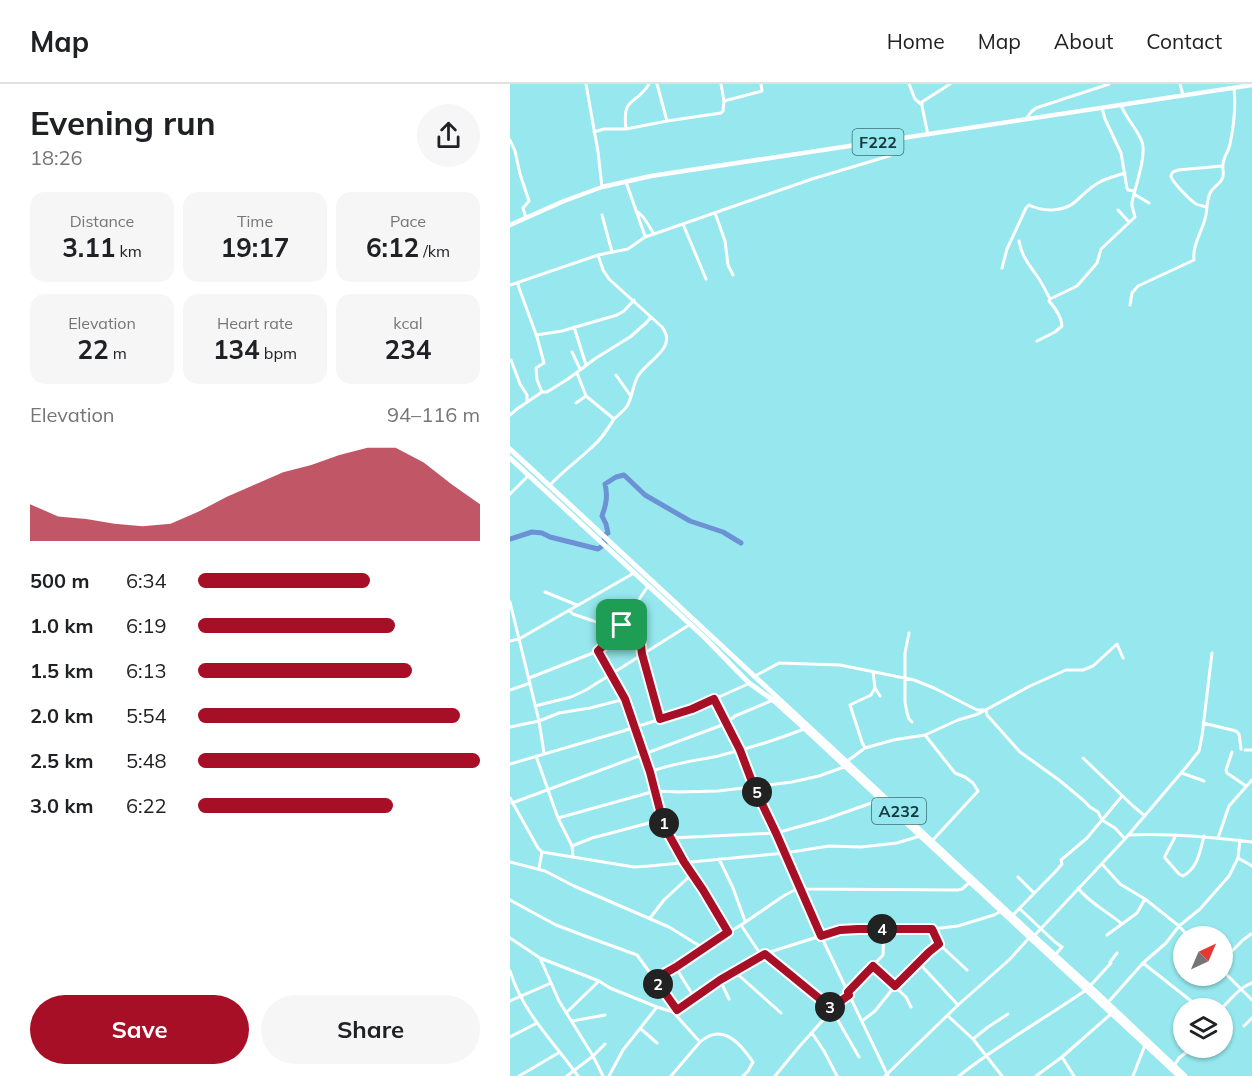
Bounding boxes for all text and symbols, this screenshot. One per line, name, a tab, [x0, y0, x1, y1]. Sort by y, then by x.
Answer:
text: Map	[30, 24, 89, 59]
text: Home	[887, 28, 945, 54]
text: Map	[978, 28, 1021, 54]
text: About	[1054, 28, 1113, 54]
text: Contact	[1146, 28, 1222, 54]
text: Evening run	[30, 102, 216, 143]
button: share	[417, 104, 480, 167]
road number: F222	[852, 129, 904, 155]
text: 18:26	[30, 145, 83, 170]
text: Distance	[70, 211, 134, 231]
text: Time	[237, 211, 273, 231]
text: Pace	[390, 211, 426, 231]
text: 3.11	[62, 231, 115, 264]
text: 19:17	[221, 231, 289, 264]
text: 6:12	[366, 231, 419, 264]
text: km	[115, 241, 142, 261]
text: /km	[419, 241, 450, 261]
text: Elevation	[68, 313, 136, 333]
text: Heart rate	[217, 313, 293, 333]
text: kcal	[393, 313, 423, 333]
text: 22	[77, 333, 108, 366]
text: 134	[213, 333, 260, 366]
text: 234	[385, 333, 431, 366]
text: m	[108, 343, 127, 363]
text: bpm	[260, 343, 297, 363]
text: Elevation	[30, 402, 115, 427]
text: 94–116 m	[387, 402, 480, 427]
text: 500 m	[30, 568, 89, 593]
text: 6:34	[126, 568, 167, 593]
pin	[596, 599, 647, 650]
icon: arrive	[605, 608, 638, 641]
text: 1.0 km	[30, 613, 93, 638]
text: 6:19	[126, 613, 167, 638]
text: 1.5 km	[30, 658, 93, 683]
text: 6:13	[126, 658, 167, 683]
text: 2.0 km	[30, 703, 93, 728]
text: 5:54	[126, 703, 167, 728]
text: 2.5 km	[30, 748, 93, 773]
text: 5:48	[126, 748, 167, 773]
pin: 5	[742, 777, 772, 807]
text: 5	[752, 782, 762, 802]
text: 3.0 km	[30, 793, 93, 818]
text: 6:22	[126, 793, 167, 818]
road number: A232	[872, 798, 926, 824]
pin: 1	[649, 808, 679, 838]
text: 1	[659, 813, 669, 833]
pin: 4	[867, 914, 897, 944]
text: 4	[877, 919, 887, 939]
north arrow	[1173, 926, 1233, 986]
map controls	[1173, 926, 1233, 1058]
pin: 2	[643, 969, 673, 999]
text: 2	[653, 974, 663, 994]
pin: 3	[815, 992, 845, 1022]
button: Save	[30, 995, 249, 1064]
button: Share	[261, 995, 480, 1064]
text: 3	[825, 997, 835, 1017]
button: layers	[1173, 998, 1233, 1058]

